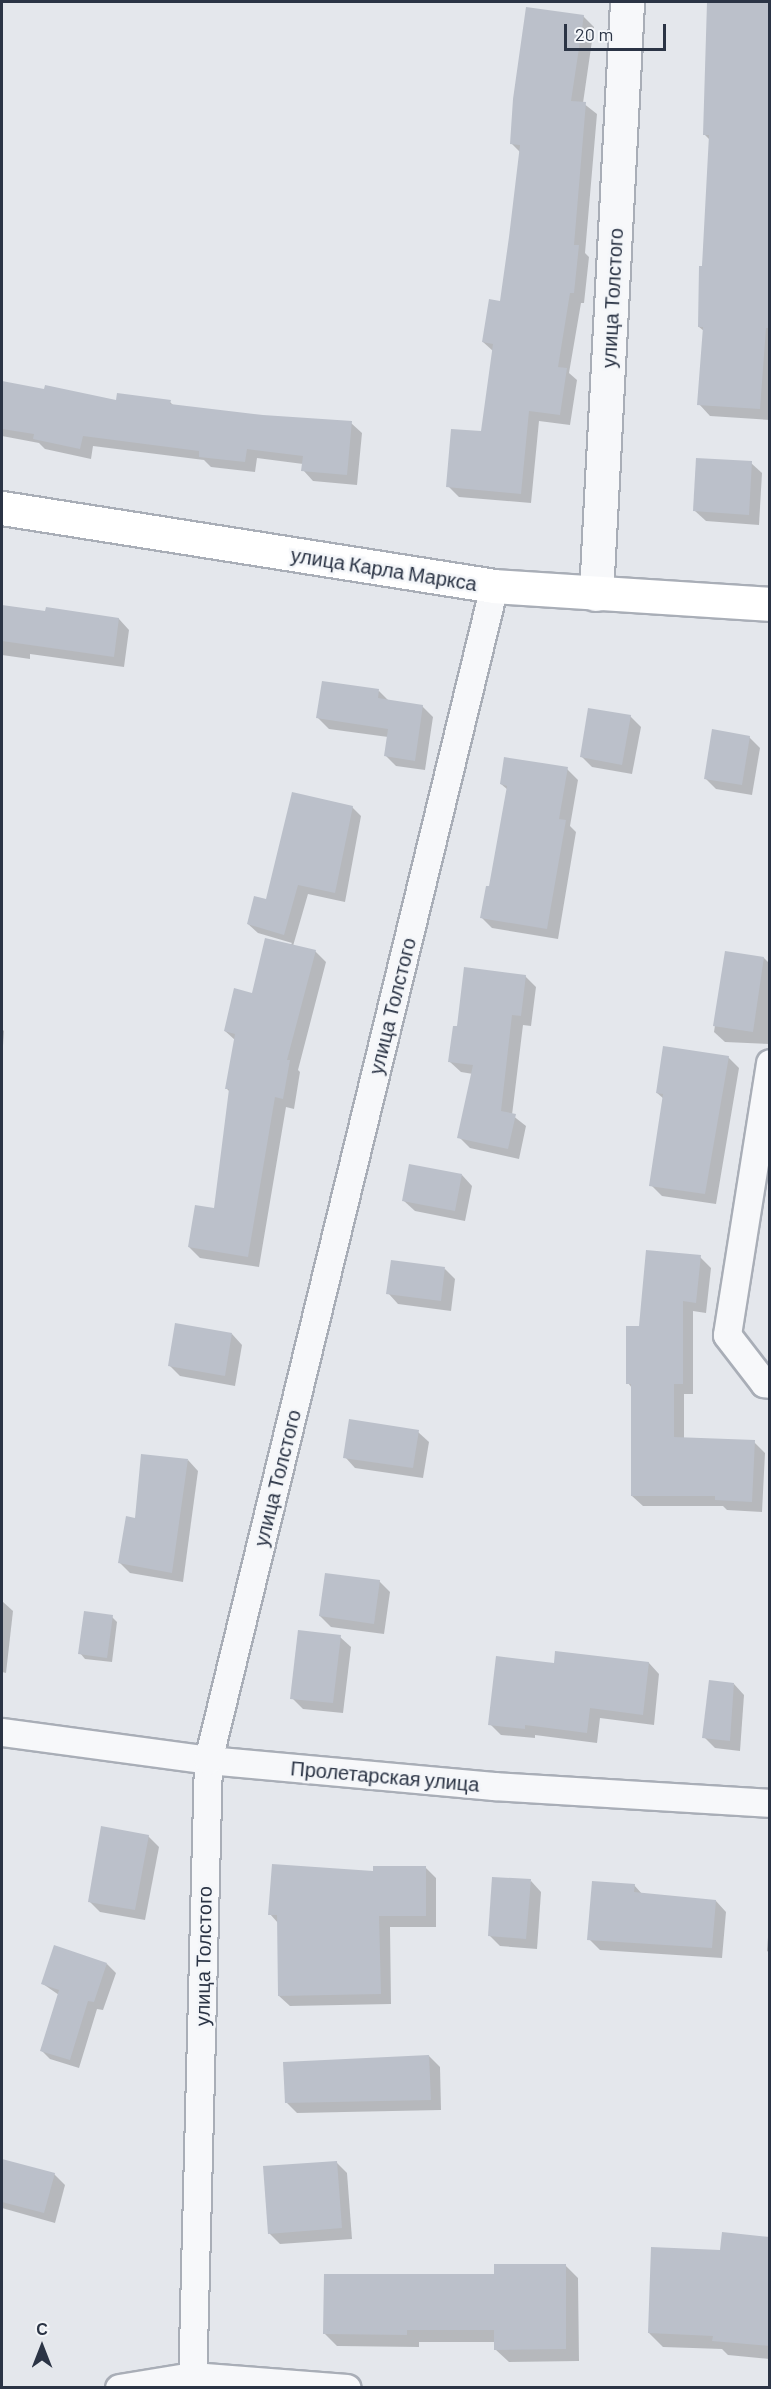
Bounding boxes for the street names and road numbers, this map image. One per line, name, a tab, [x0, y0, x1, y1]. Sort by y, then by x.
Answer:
street label: улица Толстого	[596, 227, 628, 369]
street label: улица Карла Маркса	[289, 542, 479, 596]
street label: улица Толстого	[363, 935, 421, 1077]
street label: улица Толстого	[248, 1407, 306, 1549]
street label: Пролетарская улица	[290, 1756, 480, 1796]
street label: улица Толстого	[190, 1886, 216, 2026]

